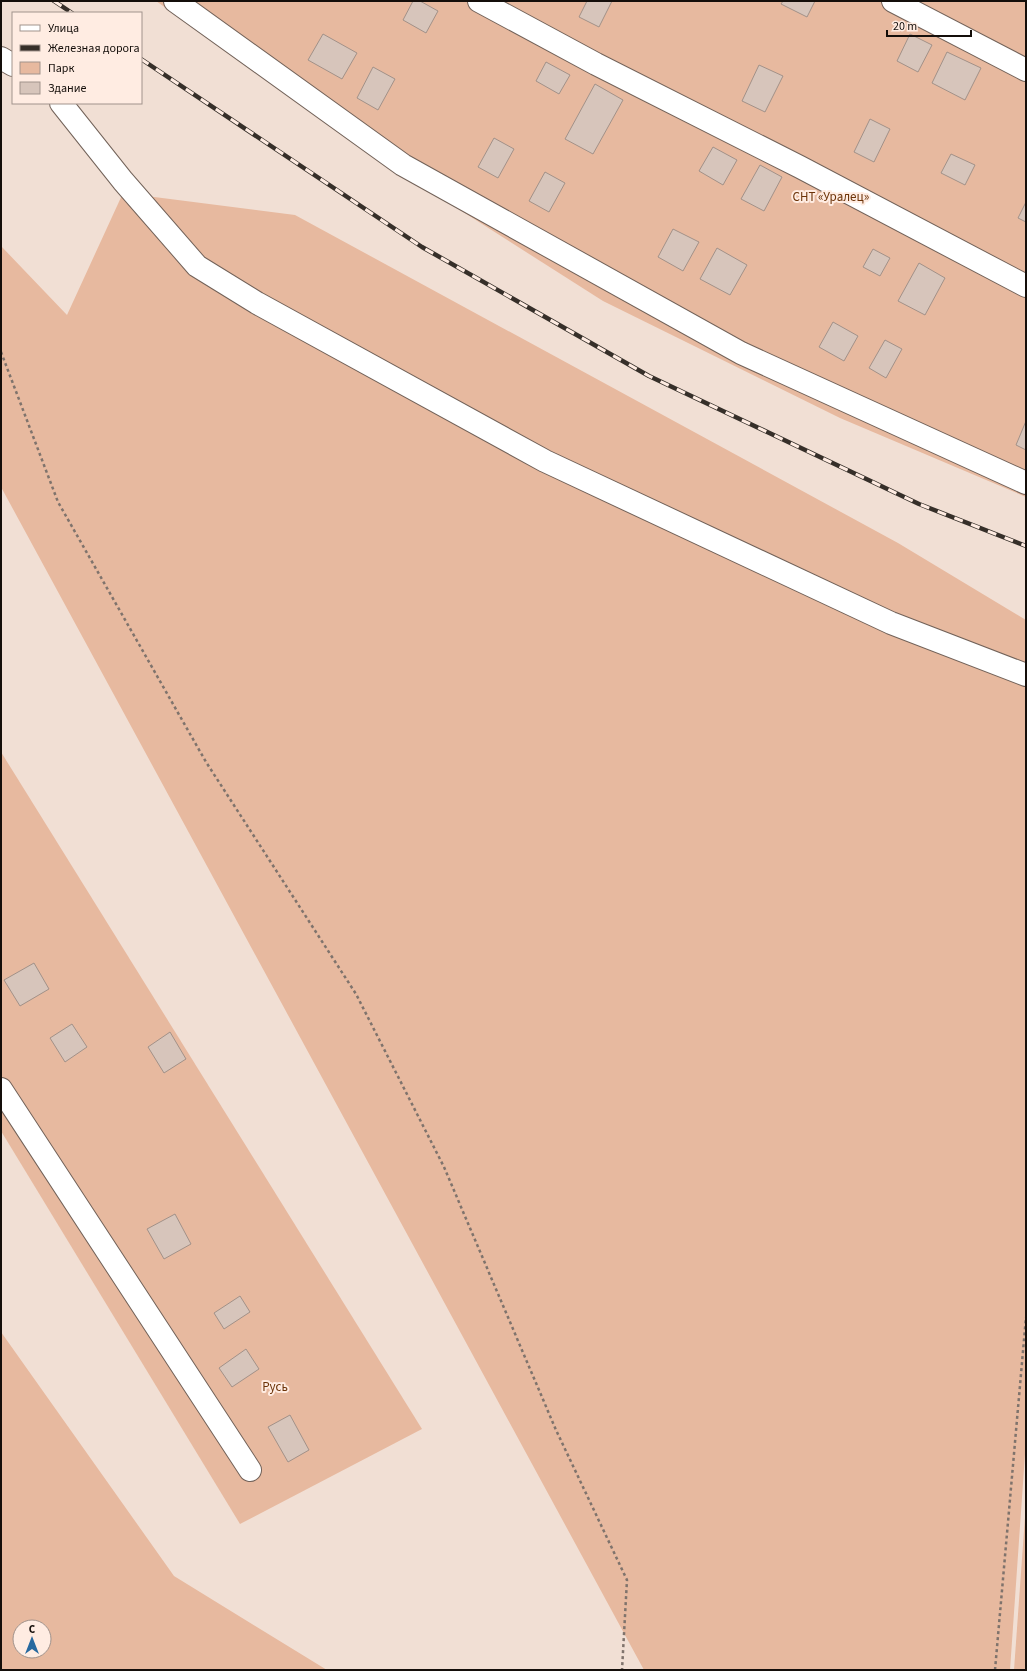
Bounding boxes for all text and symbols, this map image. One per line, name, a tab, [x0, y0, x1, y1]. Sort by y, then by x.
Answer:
legend	[12, 12, 142, 104]
scale bar	[887, 12, 971, 38]
text: 20 m	[893, 18, 917, 35]
text: Улица	[48, 20, 79, 37]
text: Железная дорога	[48, 40, 140, 57]
text: Парк	[48, 60, 74, 77]
text: Здание	[48, 80, 87, 97]
park label: СНТ «Уралец»	[793, 188, 869, 206]
park label: Русь	[262, 1378, 288, 1396]
north arrow	[12, 1619, 52, 1659]
text: С	[29, 1622, 36, 1637]

